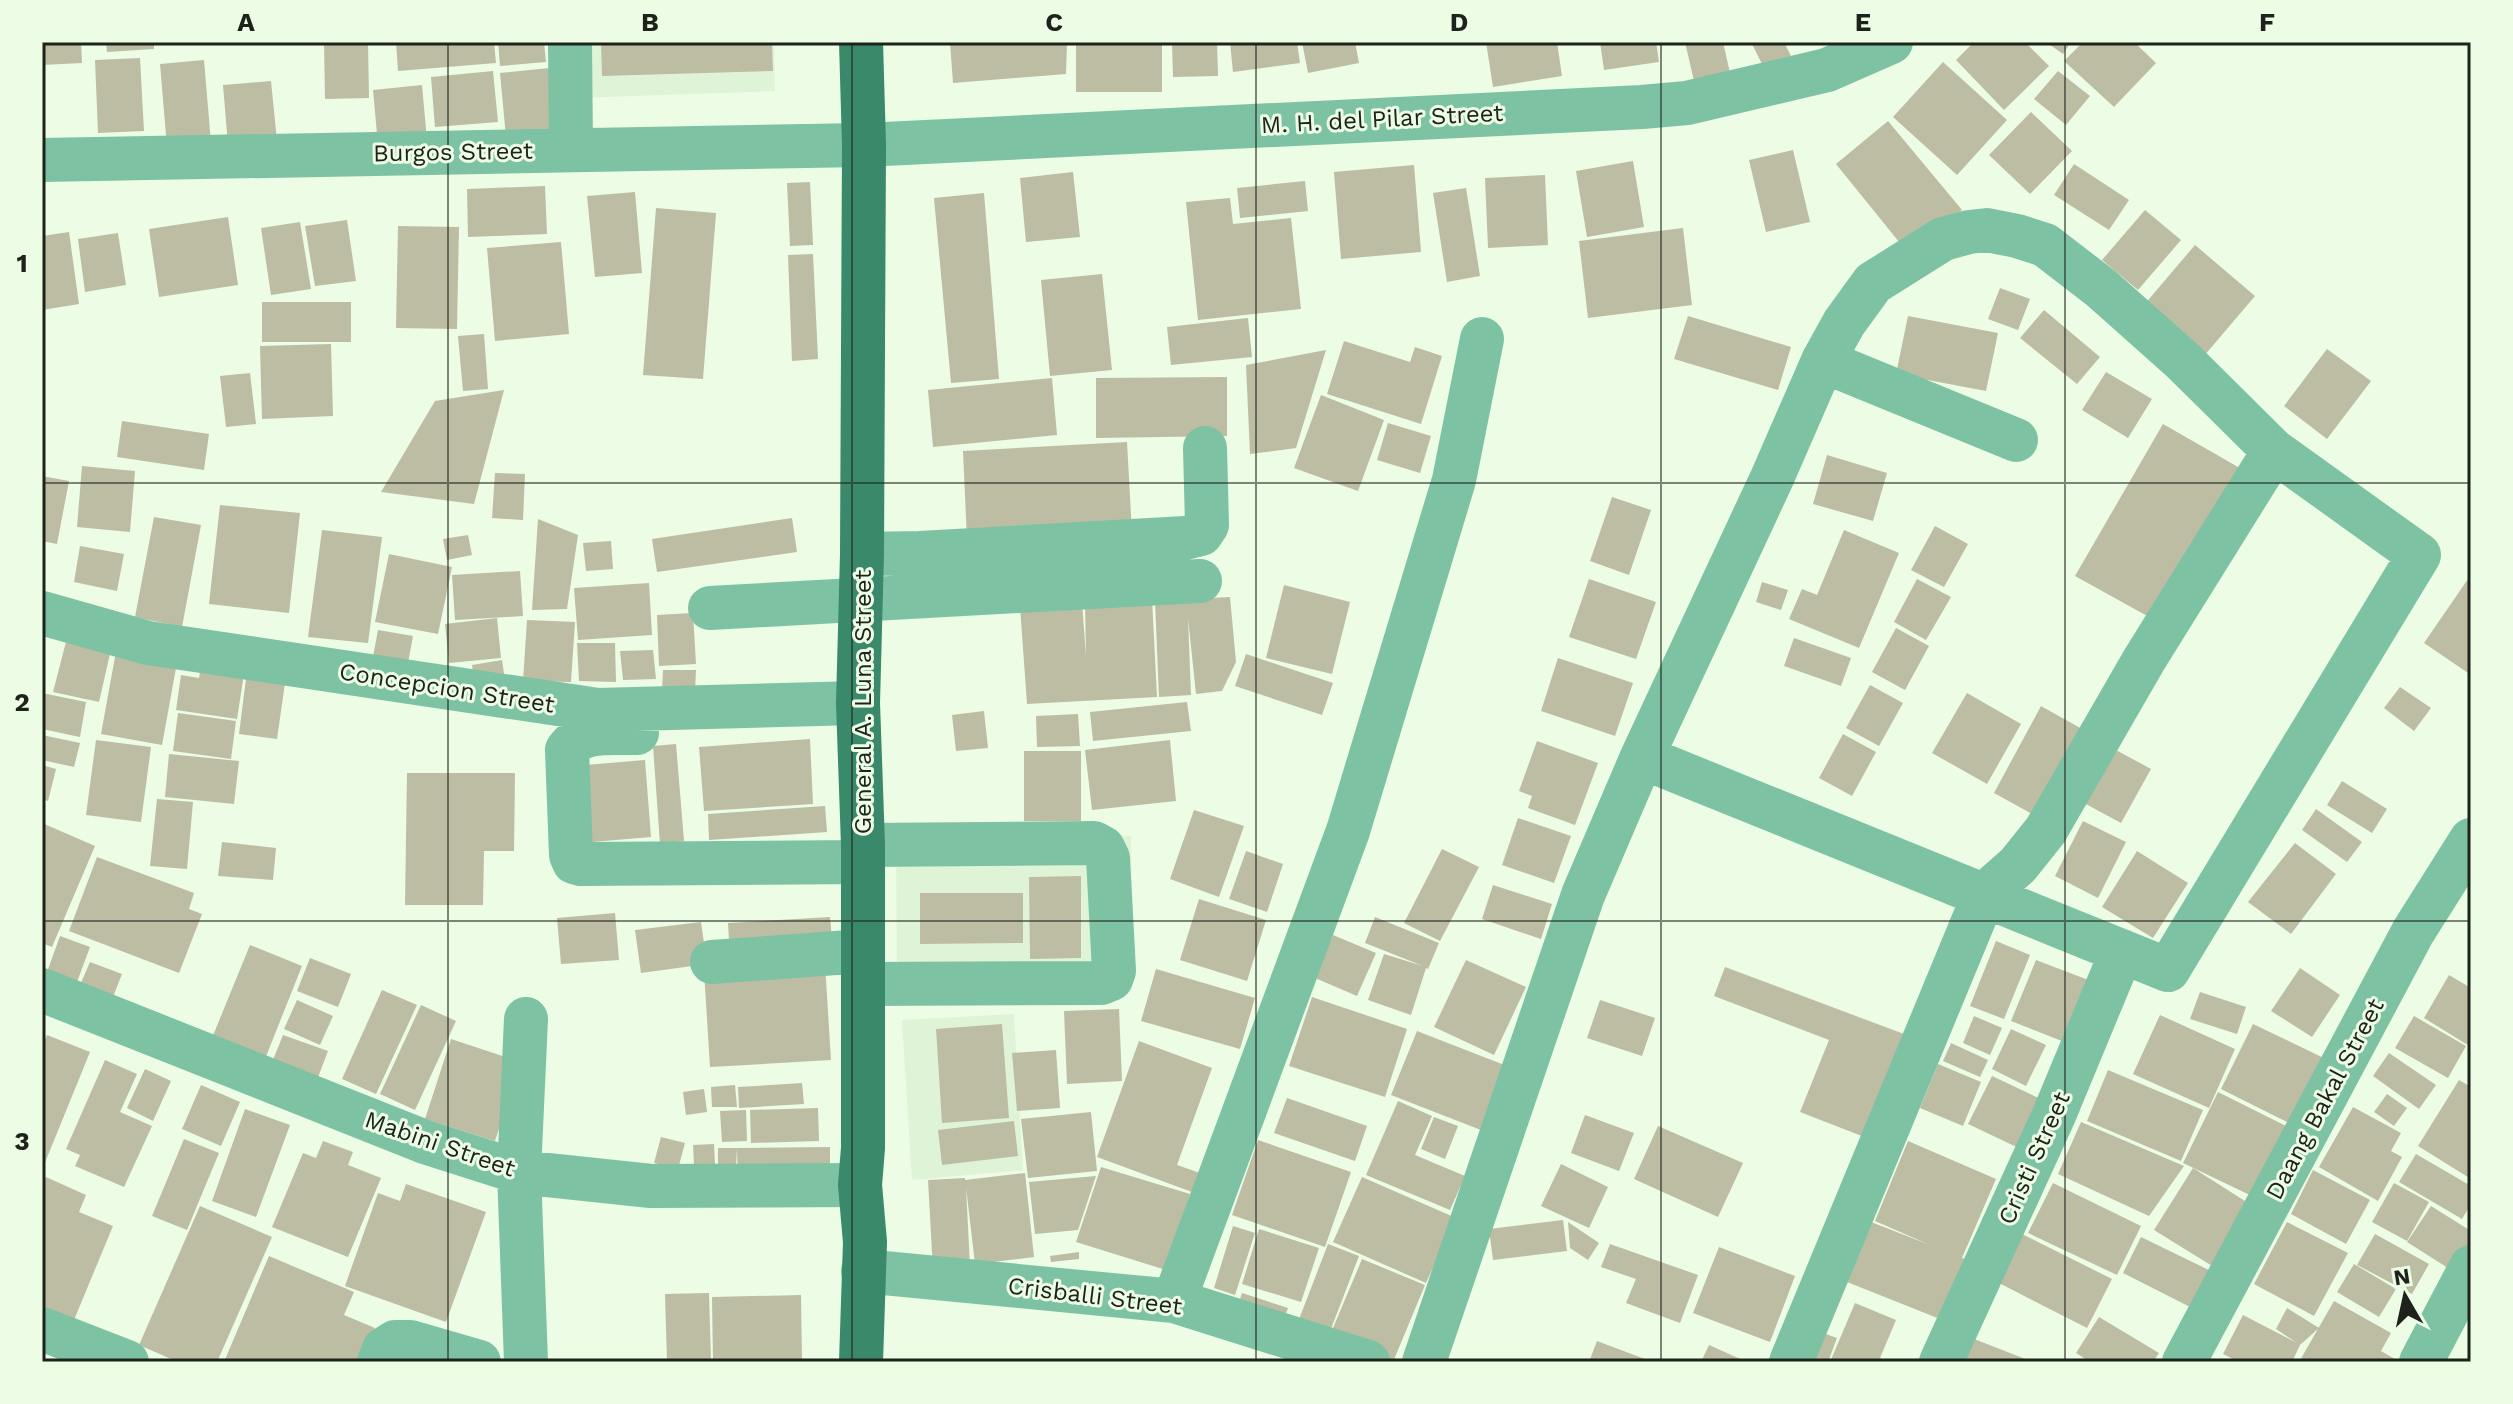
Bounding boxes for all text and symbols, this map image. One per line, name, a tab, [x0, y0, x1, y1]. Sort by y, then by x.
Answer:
text: A	[237, 7, 255, 37]
text: B	[641, 7, 659, 37]
text: C	[1045, 7, 1063, 37]
text: D	[1450, 7, 1468, 37]
text: E	[1855, 7, 1871, 37]
text: F	[2259, 7, 2275, 37]
street label: M. H. del Pilar Street	[1260, 99, 1504, 139]
street label: Burgos Street	[373, 137, 533, 167]
text: 1	[16, 248, 28, 278]
street label: General A. Luna Street	[849, 570, 877, 834]
street label: Concepcion Street	[337, 657, 557, 719]
text: 2	[14, 687, 30, 717]
street label: Daang Bakal Street	[2260, 994, 2390, 1204]
street label: Cristi Street	[1992, 1087, 2076, 1229]
street label: Mabini Street	[361, 1105, 519, 1183]
text: 3	[14, 1126, 30, 1156]
north arrow	[2365, 1256, 2445, 1336]
text: N	[2392, 1263, 2412, 1290]
street label: Crisballi Street	[1006, 1271, 1184, 1321]

